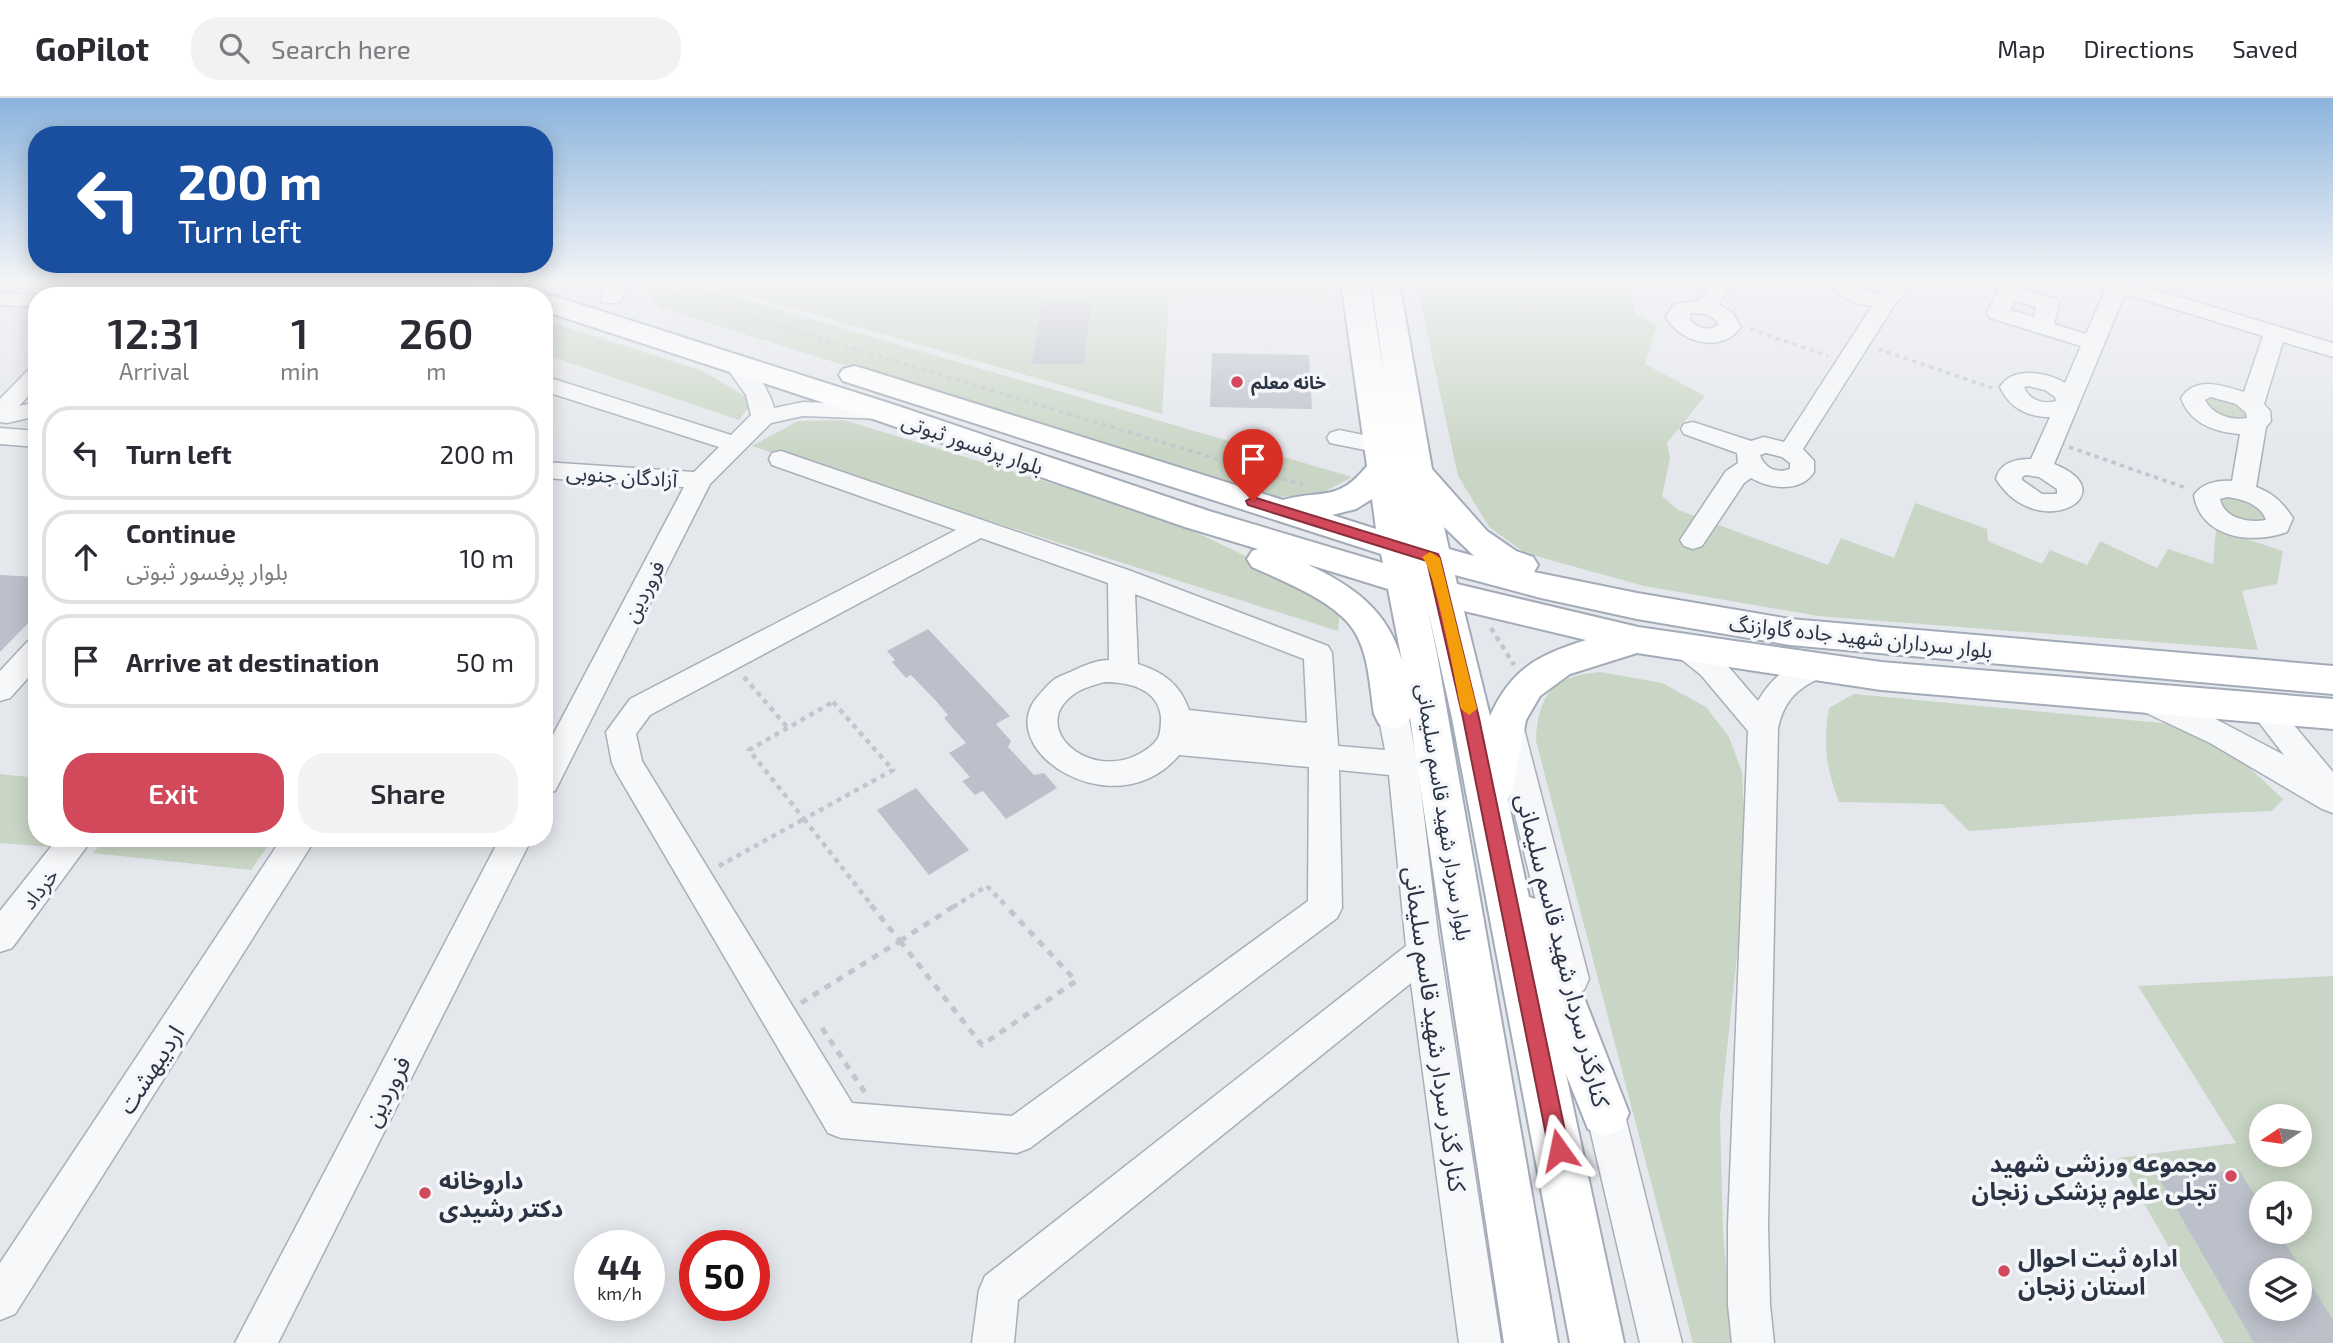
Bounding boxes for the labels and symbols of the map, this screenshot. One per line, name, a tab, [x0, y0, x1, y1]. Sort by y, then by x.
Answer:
place label: خانه معلم	[1251, 371, 1326, 396]
marker: خانه معلم	[1229, 374, 1245, 390]
street label: بلوار پرفسور ثبوتی	[898, 407, 1047, 481]
pin	[1223, 429, 1283, 501]
street label: آزادگان جنوبی	[565, 459, 679, 492]
street label: فروردین	[617, 556, 670, 626]
street label: بلوار سرداران شهید جاده گاوازنگ	[1728, 610, 1994, 663]
street label: بلوار سردار شهید قاسم سلیمانی	[1408, 682, 1478, 943]
street label: کنارگذر سردار شهید قاسم سلیمانی	[1507, 790, 1617, 1112]
street label: خرداد	[15, 863, 64, 914]
street label: کنار گذر سردار شهید قاسم سلیمانی	[1395, 864, 1473, 1195]
street label: اردیبهشت	[111, 1019, 190, 1119]
street label: فروردین	[356, 1051, 417, 1132]
north arrow	[2249, 1104, 2312, 1167]
position arrow	[1522, 1113, 1596, 1187]
place label: مجموعه ورزشی شهید تجلی علوم پزشکی زنجان	[1972, 1148, 2217, 1210]
place label: داروخانه دکتر رشیدی	[439, 1165, 563, 1223]
marker: مجموعه ورزشی شهید تجلی علوم پزشکی زنجان	[2223, 1168, 2239, 1184]
marker: داروخانه دکتر رشیدی	[417, 1185, 433, 1201]
speed limit sign: 50	[679, 1230, 770, 1321]
place label: اداره ثبت احوال استان زنجان	[2018, 1243, 2178, 1301]
marker: اداره ثبت احوال استان زنجان	[1996, 1263, 2012, 1279]

